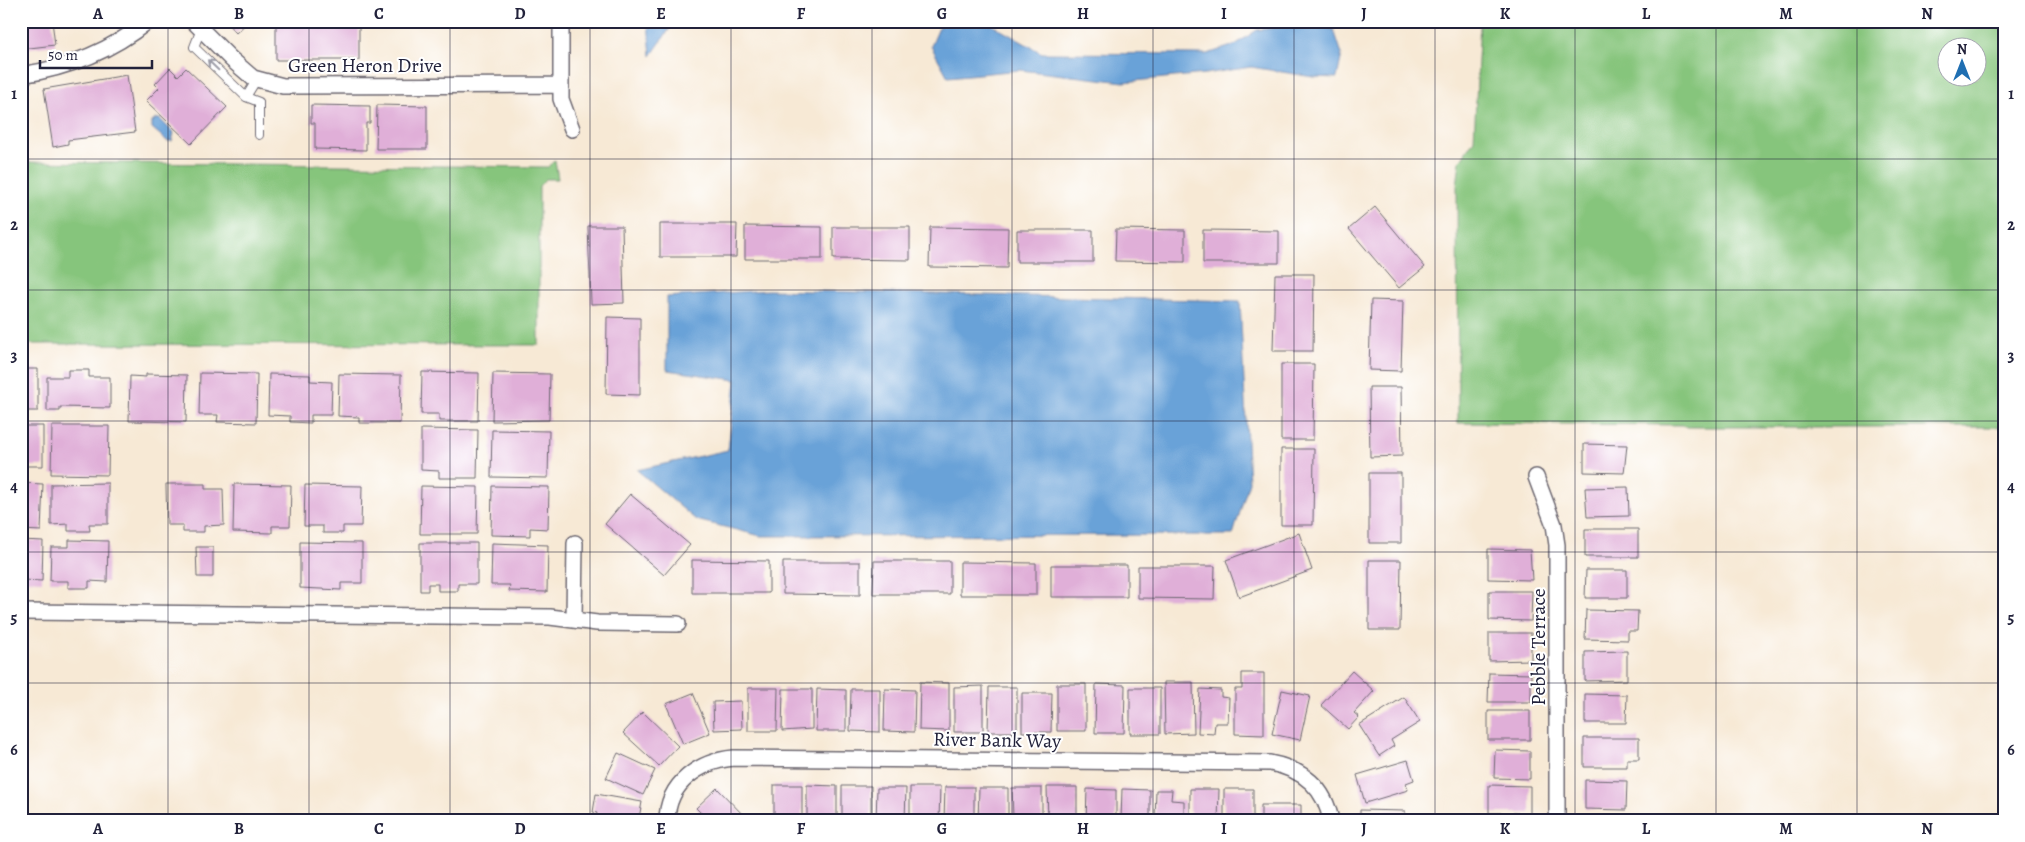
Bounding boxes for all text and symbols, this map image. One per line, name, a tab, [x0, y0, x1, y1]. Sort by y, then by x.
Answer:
text: A	[92, 3, 104, 25]
text: B	[234, 3, 244, 25]
text: C	[374, 3, 384, 25]
text: D	[514, 3, 526, 25]
text: E	[656, 3, 666, 25]
text: F	[797, 3, 806, 25]
text: G	[937, 3, 947, 25]
text: H	[1077, 3, 1089, 25]
text: I	[1221, 3, 1227, 25]
text: J	[1361, 3, 1367, 25]
text: K	[1500, 3, 1511, 25]
text: L	[1642, 3, 1651, 25]
text: M	[1779, 3, 1793, 25]
text: N	[1921, 3, 1933, 25]
scale bar	[40, 38, 152, 70]
north arrow	[1938, 38, 1988, 88]
text: N	[1957, 40, 1967, 59]
text: 50 m	[48, 45, 78, 65]
street label: Green Heron Drive	[288, 52, 442, 79]
one-way arrow	[206, 59, 219, 71]
text: 1	[11, 83, 17, 105]
text: 1	[2008, 83, 2014, 105]
text: 2	[10, 214, 18, 236]
text: 2	[2007, 214, 2015, 236]
text: 3	[11, 345, 18, 367]
text: 3	[2008, 345, 2015, 367]
text: 4	[10, 476, 18, 498]
text: 4	[2007, 476, 2015, 498]
street label: Pebble Terrace	[1525, 588, 1552, 706]
text: 5	[11, 607, 18, 629]
text: 5	[2008, 607, 2015, 629]
street label: River Bank Way	[933, 725, 1062, 755]
text: 6	[10, 739, 18, 761]
text: 6	[2007, 739, 2015, 761]
text: A	[92, 818, 104, 840]
text: B	[234, 818, 244, 840]
text: C	[374, 818, 384, 840]
text: D	[514, 818, 526, 840]
text: E	[656, 818, 666, 840]
text: F	[797, 818, 806, 840]
text: G	[937, 818, 947, 840]
text: H	[1077, 818, 1089, 840]
text: I	[1221, 818, 1227, 840]
text: J	[1361, 818, 1367, 840]
text: K	[1500, 818, 1511, 840]
text: L	[1642, 818, 1651, 840]
text: M	[1779, 818, 1793, 840]
text: N	[1921, 818, 1933, 840]

